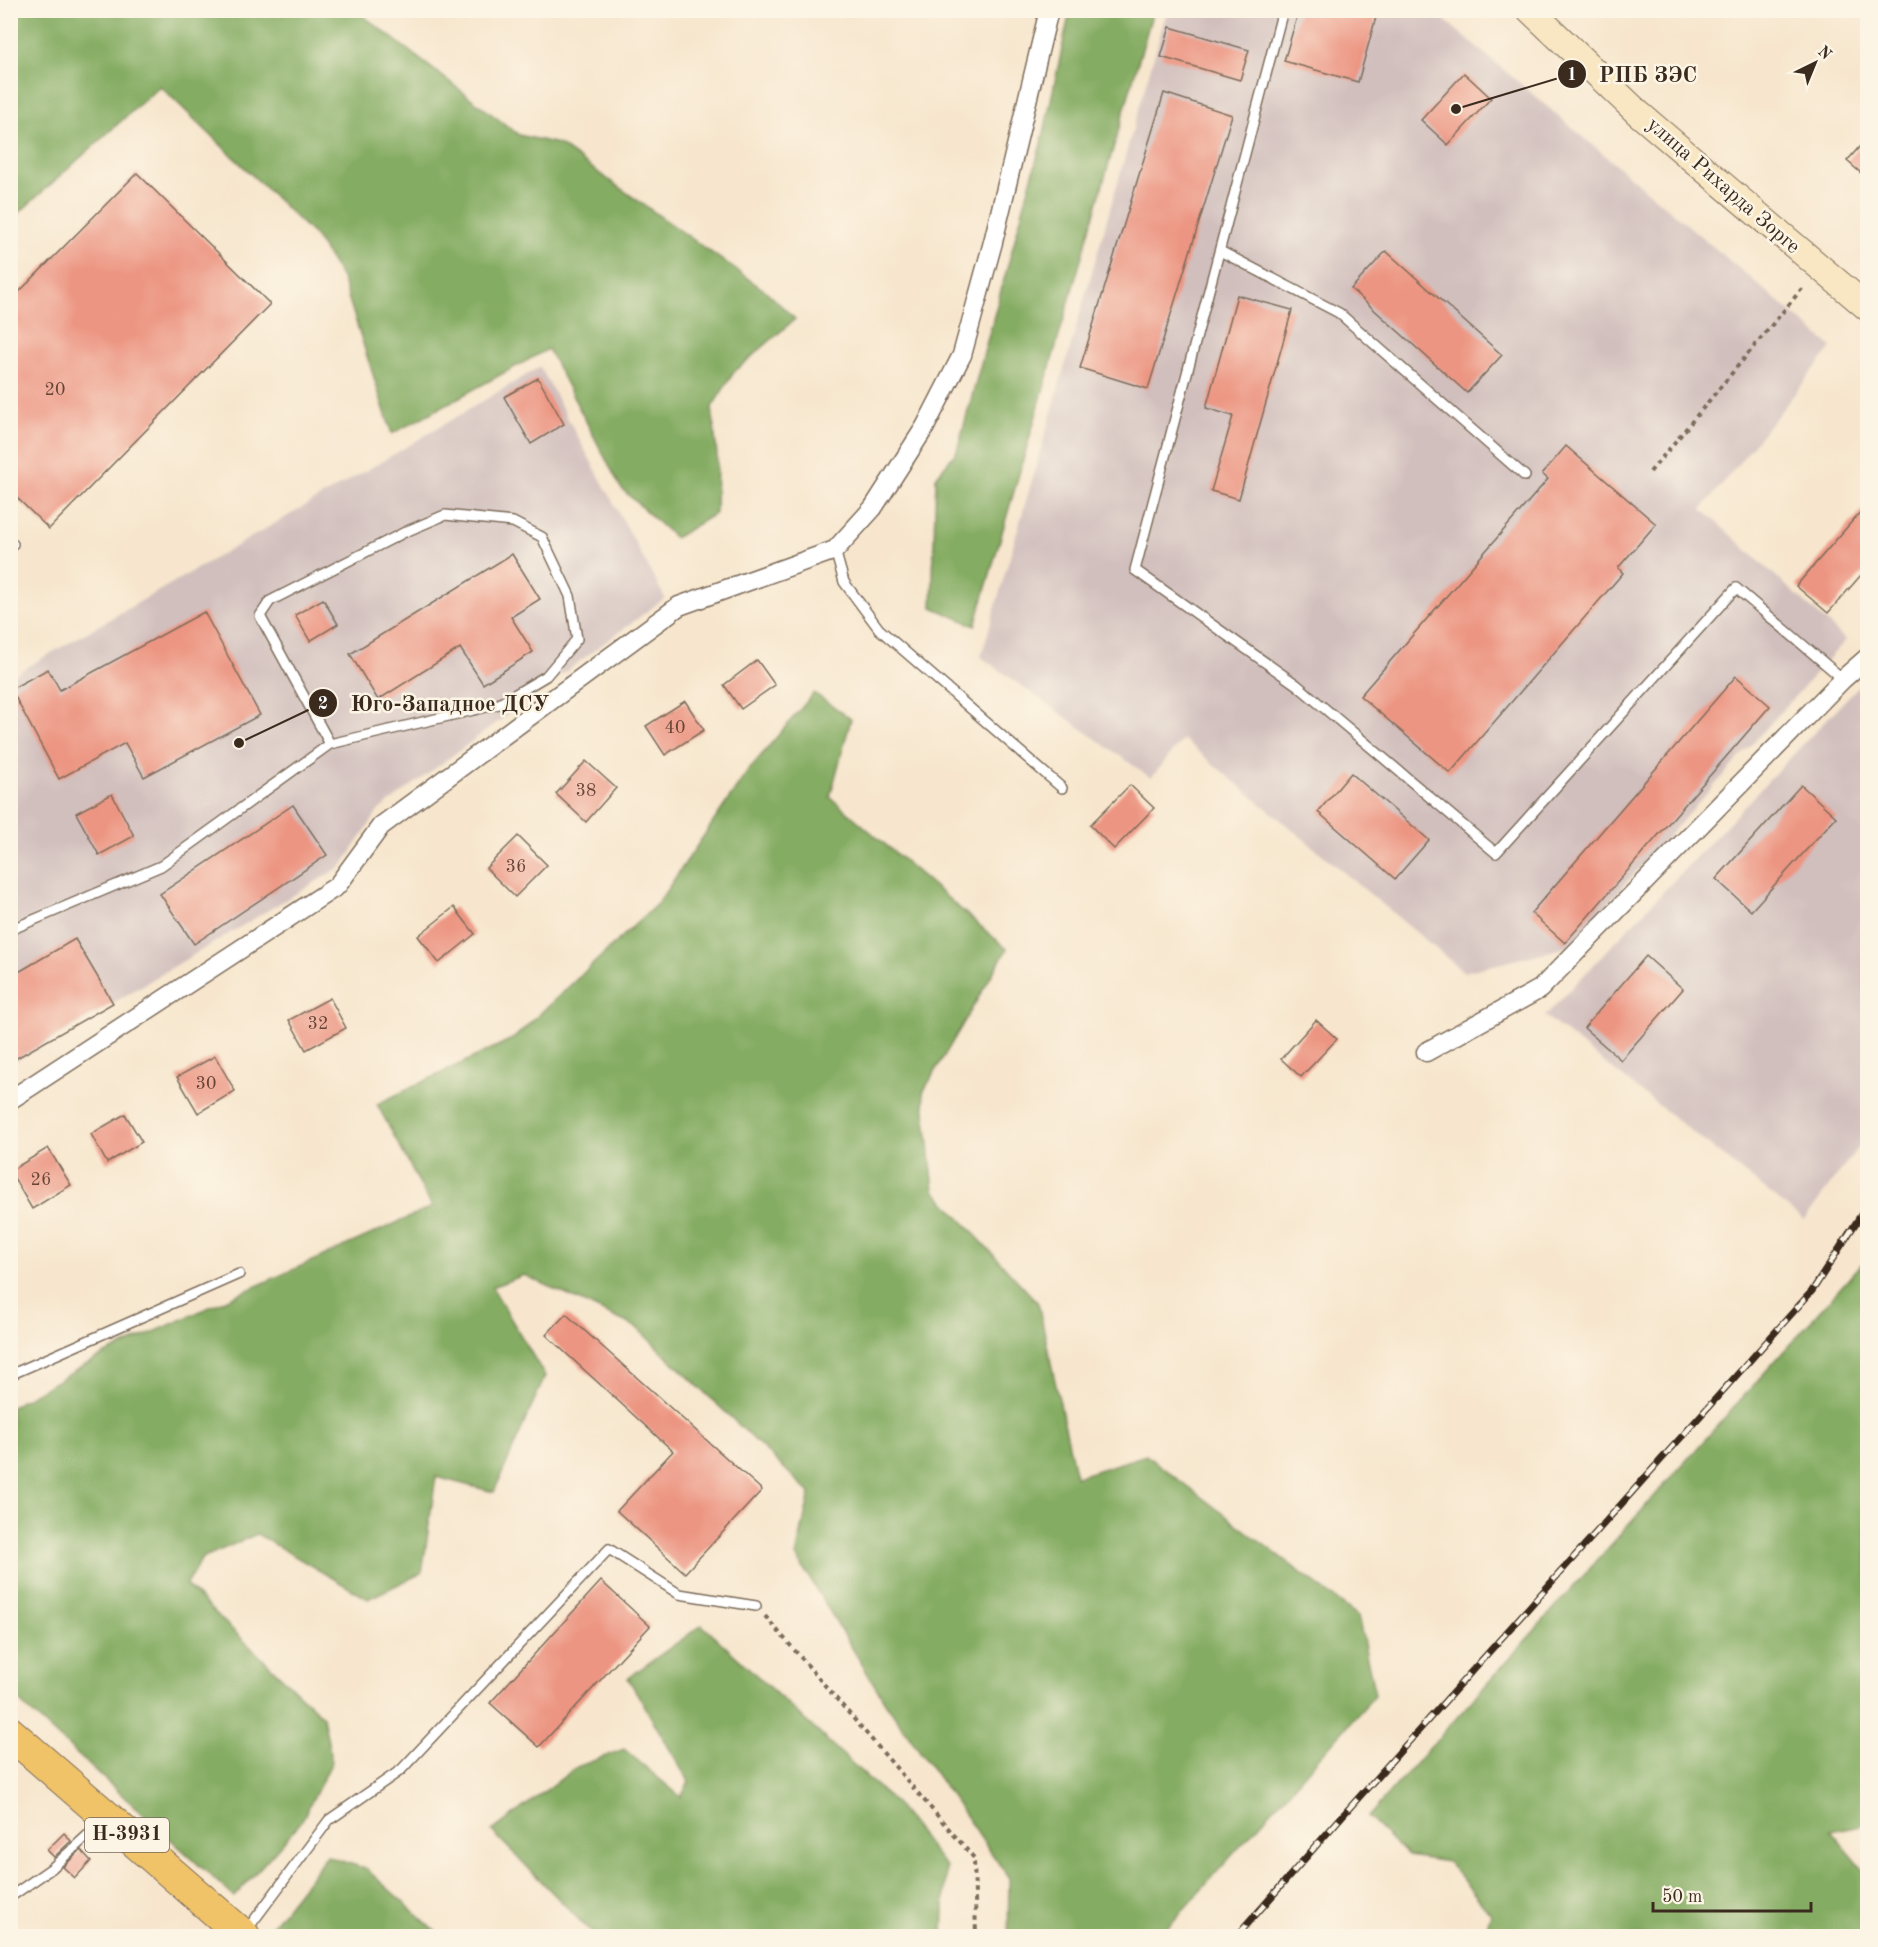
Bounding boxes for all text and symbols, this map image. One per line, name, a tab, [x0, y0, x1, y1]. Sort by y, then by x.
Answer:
north arrow	[1785, 33, 1845, 93]
text: N	[1814, 43, 1834, 64]
callout: РПБ ЗЭС	[1557, 54, 1709, 94]
text: РПБ ЗЭС	[1599, 65, 1697, 87]
text: 1	[1567, 66, 1577, 84]
street label: улица Рихарда Зорге	[1642, 114, 1804, 258]
house number: 20	[45, 381, 65, 399]
callout: Юго-Западное ДСУ	[308, 683, 561, 723]
text: Юго-Западное ДСУ	[350, 694, 550, 716]
text: 2	[318, 695, 328, 713]
house number: 40	[665, 719, 685, 737]
house number: 38	[576, 782, 596, 800]
house number: 36	[506, 858, 526, 876]
house number: 32	[308, 1015, 328, 1033]
house number: 30	[196, 1075, 216, 1093]
house number: 26	[31, 1171, 51, 1189]
road number: Н-3931	[85, 1818, 169, 1852]
scale bar	[1653, 1875, 1810, 1913]
text: 50 m	[1662, 1888, 1702, 1906]

